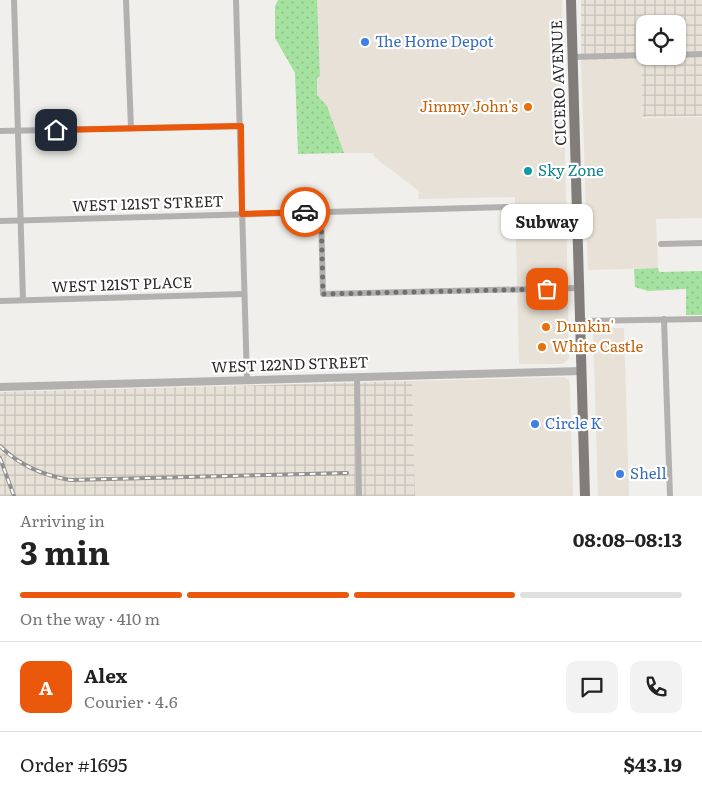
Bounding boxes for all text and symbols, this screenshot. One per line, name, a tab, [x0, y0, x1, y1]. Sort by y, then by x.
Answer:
map controls	[636, 15, 686, 65]
button: locate	[636, 15, 686, 65]
street label: CICERO AVENUE	[544, 20, 571, 146]
place label: The Home Depot	[375, 29, 494, 52]
marker: The Home Depot	[359, 36, 371, 48]
place label: Jimmy John's	[420, 94, 518, 117]
marker: Jimmy John's	[522, 101, 534, 113]
pin	[35, 109, 77, 151]
icon: home	[42, 116, 70, 144]
place label: Sky Zone	[538, 158, 604, 181]
marker: Sky Zone	[522, 165, 534, 177]
courier	[280, 187, 330, 237]
street label: WEST 121ST STREET	[72, 188, 224, 217]
icon: car	[291, 198, 319, 226]
callout: Subway	[501, 204, 593, 239]
text: Subway	[516, 209, 578, 233]
pin	[526, 268, 568, 310]
street label: WEST 121ST PLACE	[51, 270, 193, 297]
icon: bag	[533, 275, 561, 303]
place label: Dunkin'	[556, 314, 614, 337]
marker: Dunkin'	[540, 321, 552, 333]
place label: White Castle	[552, 334, 643, 357]
marker: White Castle	[536, 341, 548, 353]
street label: WEST 122ND STREET	[211, 349, 369, 378]
place label: Circle K	[545, 411, 602, 434]
marker: Circle K	[529, 418, 541, 430]
place label: Shell	[630, 461, 666, 484]
marker: Shell	[614, 468, 626, 480]
text: Arriving in	[20, 508, 105, 532]
text: 08:08–08:13	[573, 525, 682, 553]
text: 3 min	[20, 527, 110, 575]
text: On the way · 410 m	[20, 606, 160, 630]
text: Alex	[84, 661, 127, 689]
button: chat	[566, 661, 618, 713]
button: phone	[630, 661, 682, 713]
text: A	[39, 673, 53, 701]
text: Courier · 4.6	[84, 689, 178, 713]
text: Order #1695	[20, 750, 127, 778]
text: $43.19	[624, 750, 682, 778]

